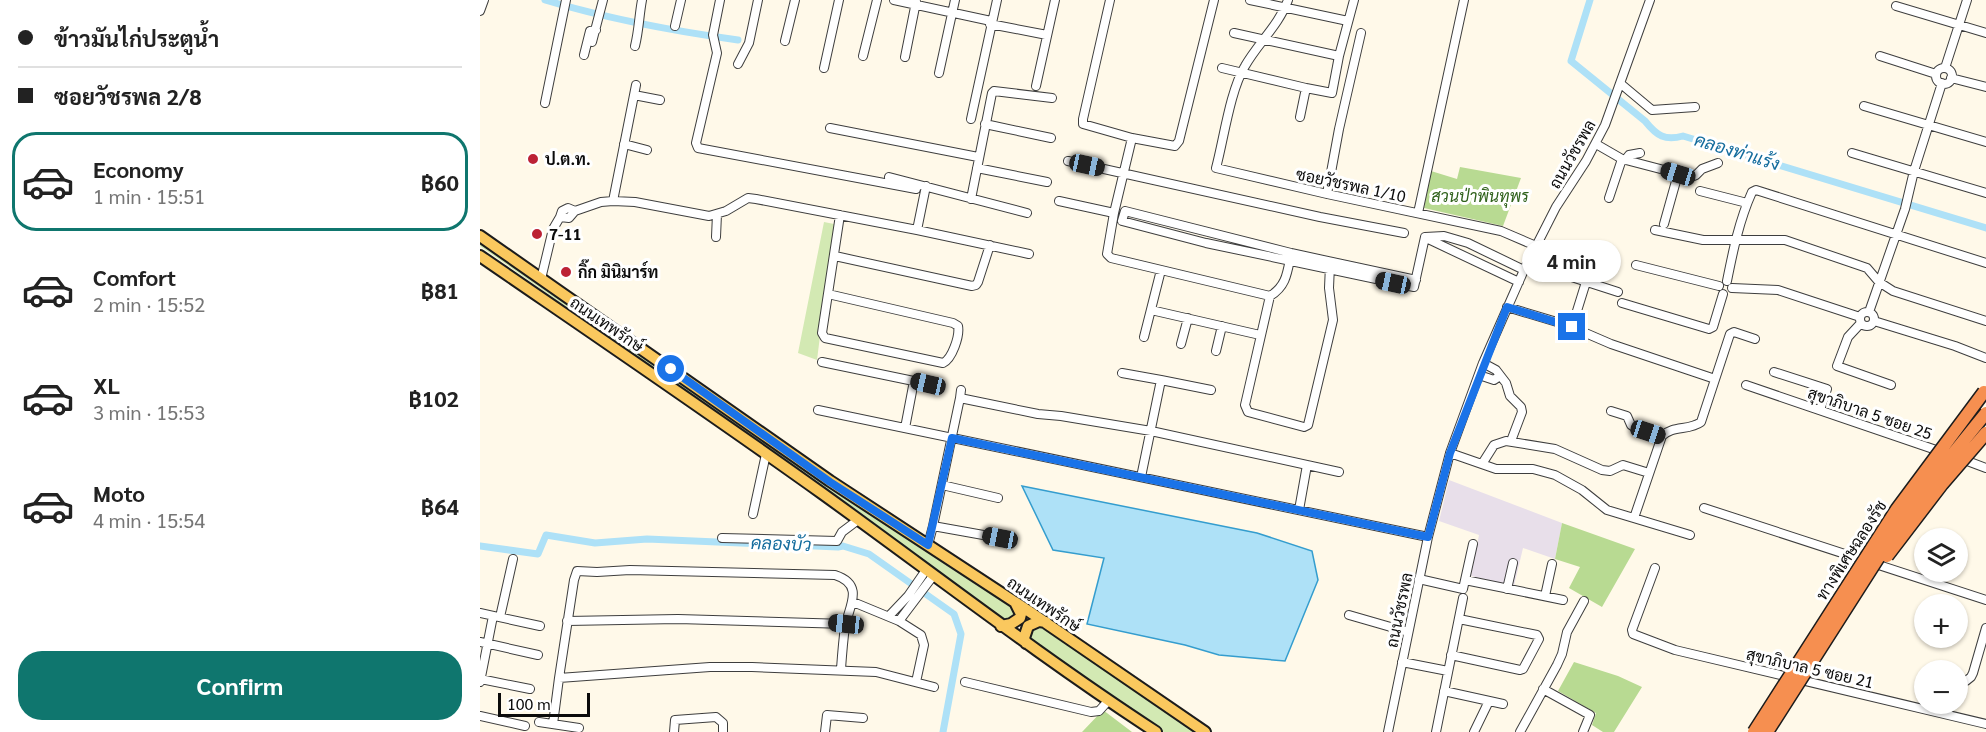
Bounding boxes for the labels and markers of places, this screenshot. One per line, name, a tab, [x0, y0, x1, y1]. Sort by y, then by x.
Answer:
place label: ป.ต.ท.	[545, 148, 591, 169]
marker: ป.ต.ท.	[526, 152, 540, 166]
place label: 7-11	[549, 223, 582, 244]
marker: 7-11	[530, 227, 544, 241]
place label: กิ๊ก มินิมาร์ท	[578, 259, 658, 282]
marker: กิ๊ก มินิมาร์ท	[559, 265, 573, 279]

